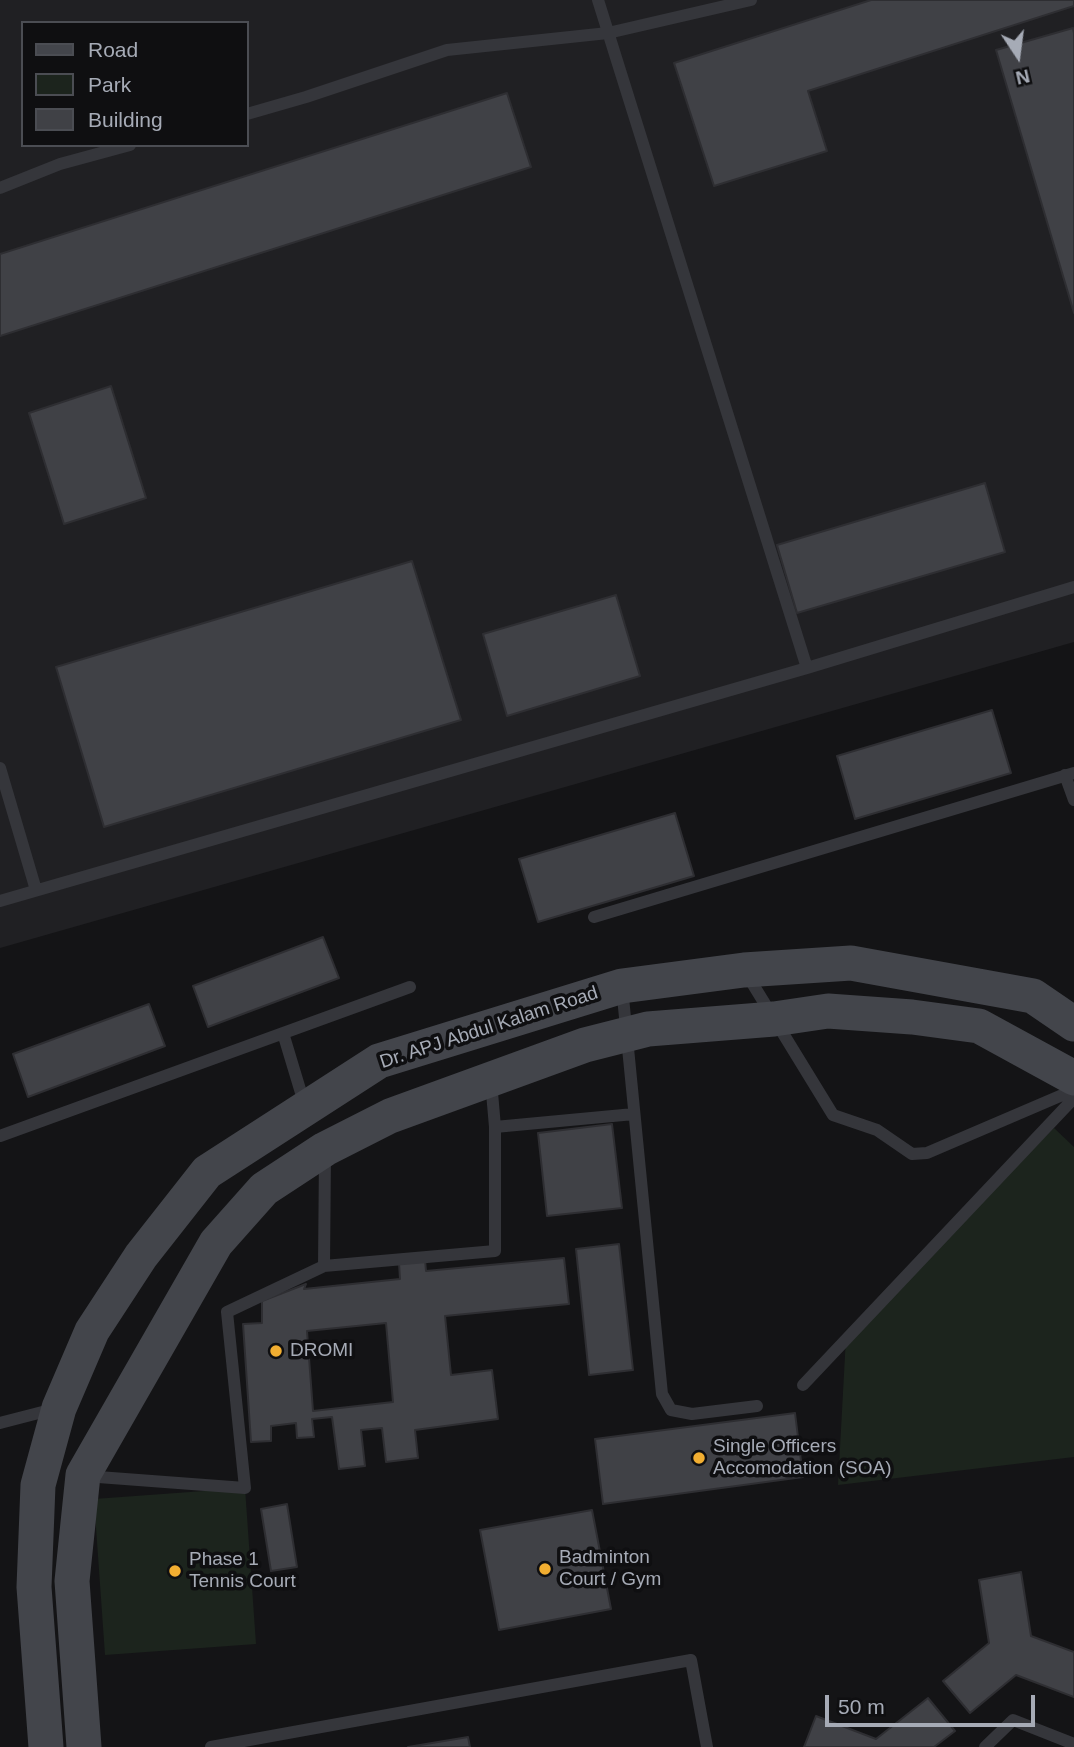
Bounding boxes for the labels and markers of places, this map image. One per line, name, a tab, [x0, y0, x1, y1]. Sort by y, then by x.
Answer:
place label: DROMI	[290, 1340, 353, 1362]
marker: DROMI	[268, 1343, 284, 1359]
place label: Single Officers Accomodation (SOA)	[713, 1436, 891, 1480]
marker: Single Officers Accomodation (SOA)	[691, 1450, 707, 1466]
place label: Badminton Court / Gym	[559, 1547, 661, 1591]
place label: Phase 1 Tennis Court	[189, 1549, 296, 1593]
marker: Badminton Court / Gym	[537, 1561, 553, 1577]
marker: Phase 1 Tennis Court	[167, 1563, 183, 1579]

